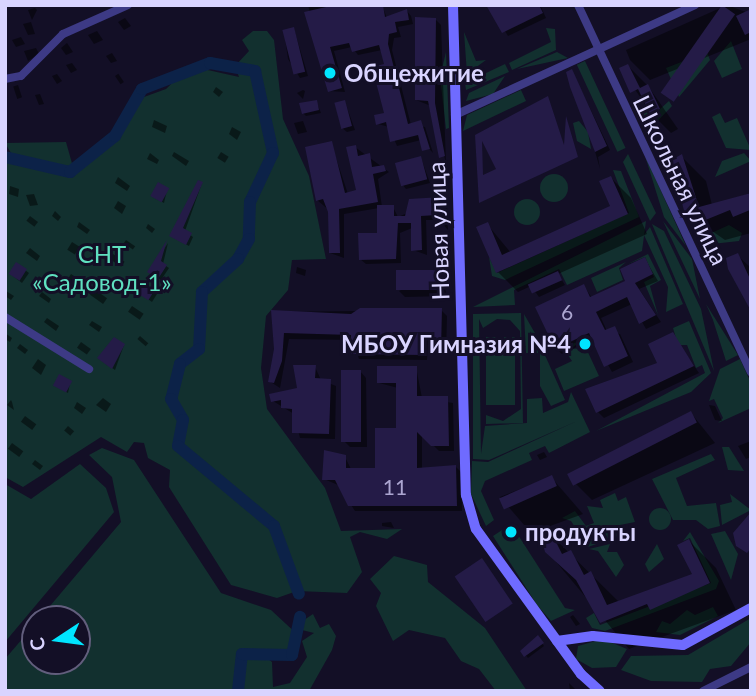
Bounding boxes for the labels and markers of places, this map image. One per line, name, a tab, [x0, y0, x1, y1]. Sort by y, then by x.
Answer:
place label: Общежитие	[344, 59, 484, 87]
marker: Общежитие	[322, 65, 338, 81]
place label: МБОУ Гимназия №4	[341, 330, 571, 358]
marker: МБОУ Гимназия №4	[577, 336, 593, 352]
place label: продукты	[525, 518, 636, 546]
marker: продукты	[503, 524, 519, 540]

